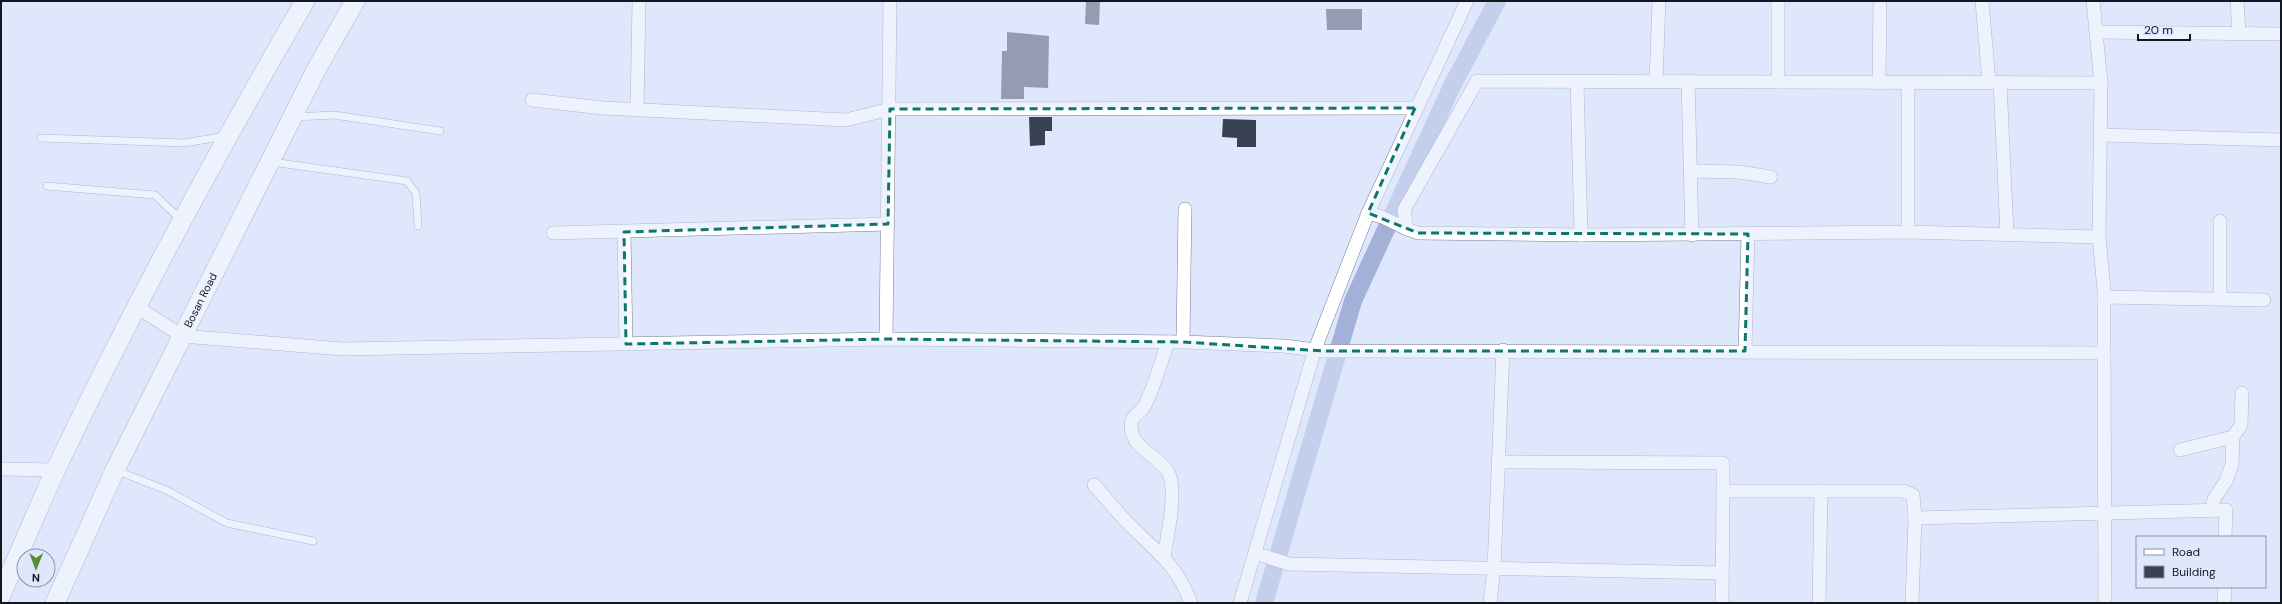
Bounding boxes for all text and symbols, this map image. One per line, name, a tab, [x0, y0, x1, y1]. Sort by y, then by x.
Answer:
scale bar	[2138, 16, 2190, 42]
text: 20 m	[2144, 22, 2173, 38]
street label: Bosan Road	[181, 270, 220, 330]
legend	[2136, 536, 2266, 588]
text: Road	[2172, 544, 2200, 560]
north arrow	[16, 548, 56, 588]
text: Building	[2172, 564, 2216, 580]
text: N	[32, 571, 40, 585]

